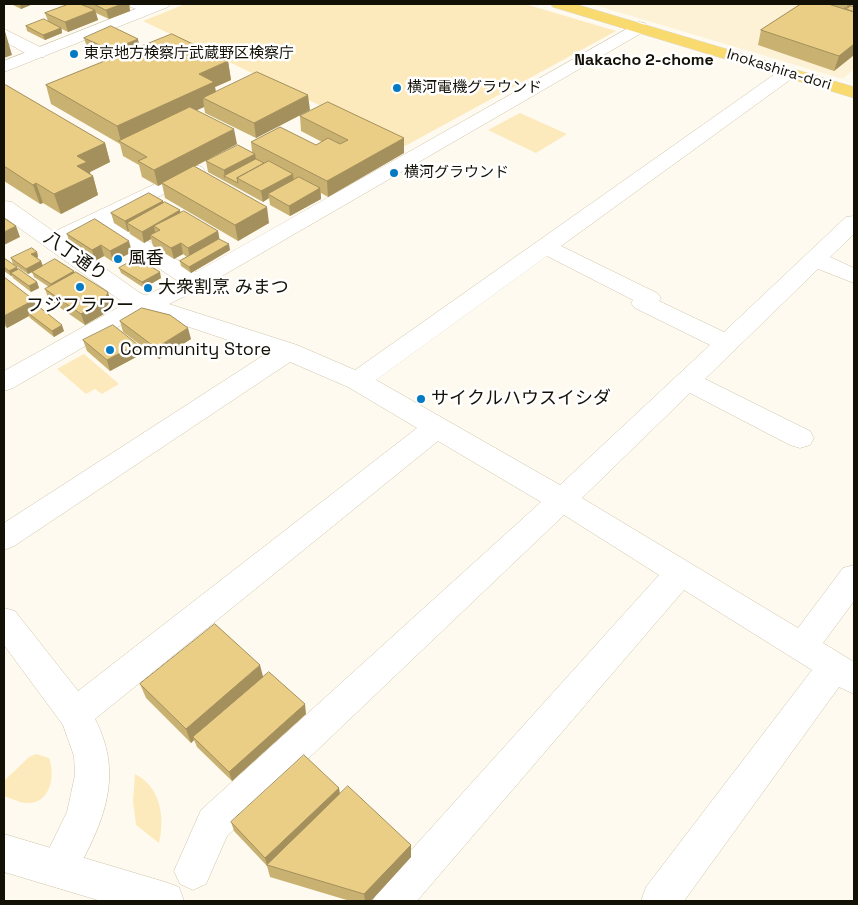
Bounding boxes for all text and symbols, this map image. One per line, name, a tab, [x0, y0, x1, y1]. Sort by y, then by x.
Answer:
place label: 東京地方検察庁武蔵野区検察庁	[84, 45, 294, 63]
street label: Inokashira-dori	[725, 46, 833, 94]
marker: 東京地方検察庁武蔵野区検察庁	[68, 48, 80, 60]
district label: Nakacho 2-chome	[574, 51, 714, 71]
place label: 横河電機グラウンド	[407, 79, 542, 97]
marker: 横河電機グラウンド	[391, 82, 403, 94]
place label: 横河グラウンド	[404, 164, 509, 182]
marker: 横河グラウンド	[388, 167, 400, 179]
street label: 八丁通り	[39, 228, 111, 286]
place label: 風香	[128, 248, 164, 270]
marker: 風香	[112, 253, 124, 265]
place label: 大衆割烹 みまつ	[158, 277, 289, 299]
marker: フジフラワー	[74, 281, 86, 293]
marker: 大衆割烹 みまつ	[142, 282, 154, 294]
place label: フジフラワー	[26, 295, 134, 317]
place label: Community Store	[120, 339, 271, 361]
marker: Community Store	[104, 344, 116, 356]
place label: サイクルハウスイシダ	[431, 388, 611, 410]
marker: サイクルハウスイシダ	[415, 393, 427, 405]

